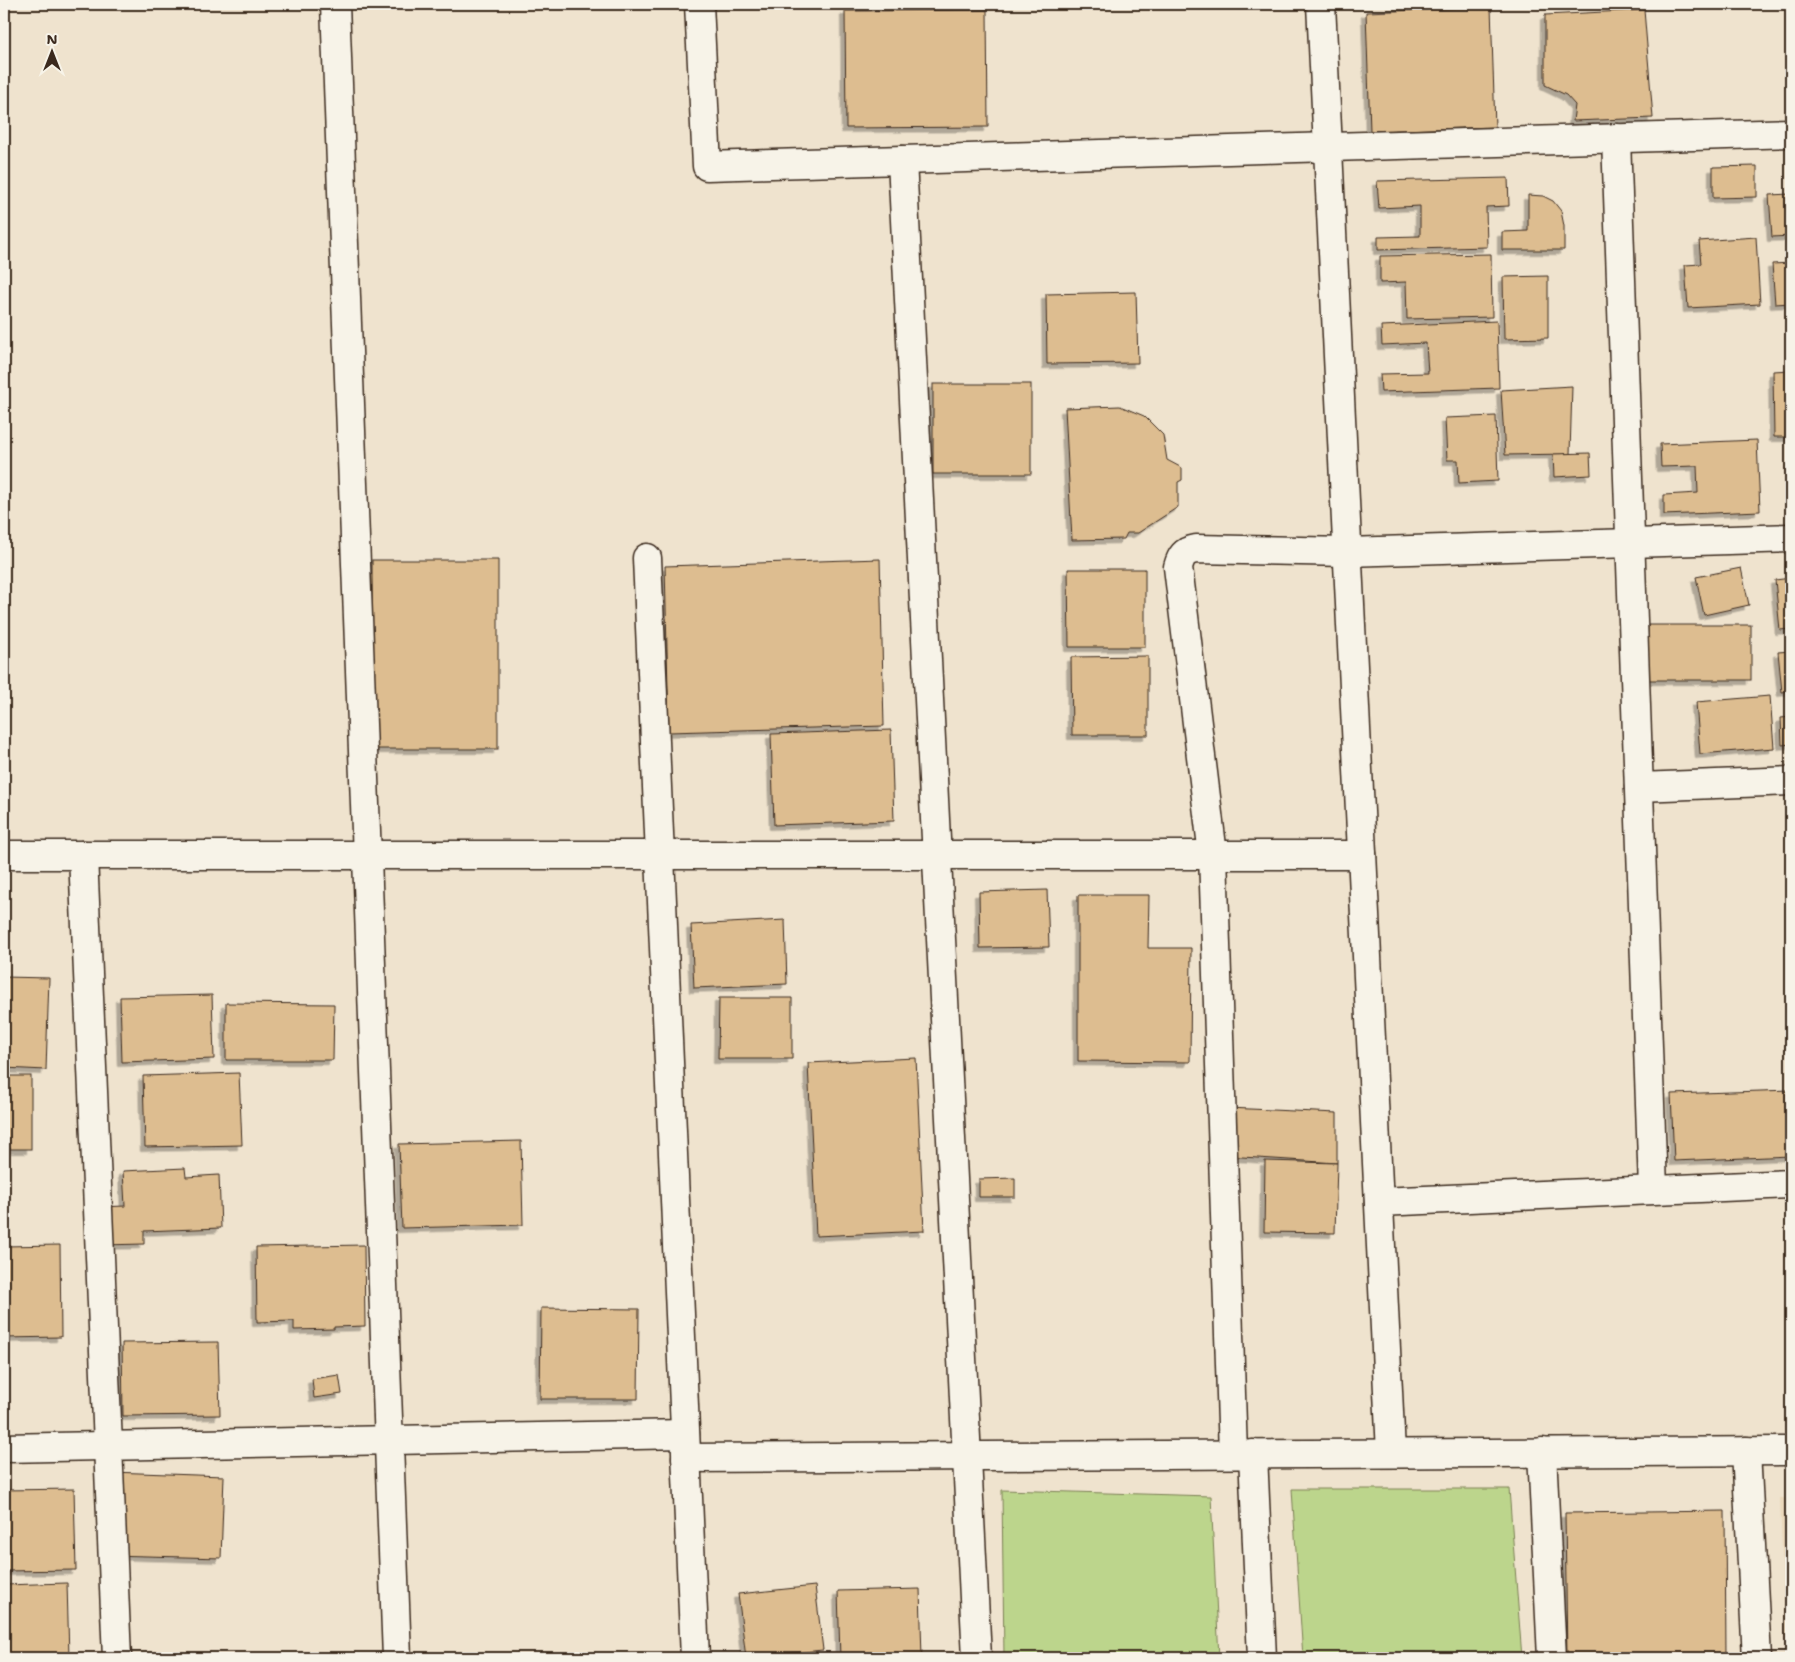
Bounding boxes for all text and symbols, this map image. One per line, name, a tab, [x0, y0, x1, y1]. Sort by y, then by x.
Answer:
north arrow	[28, 28, 78, 78]
text: N	[46, 30, 58, 48]

